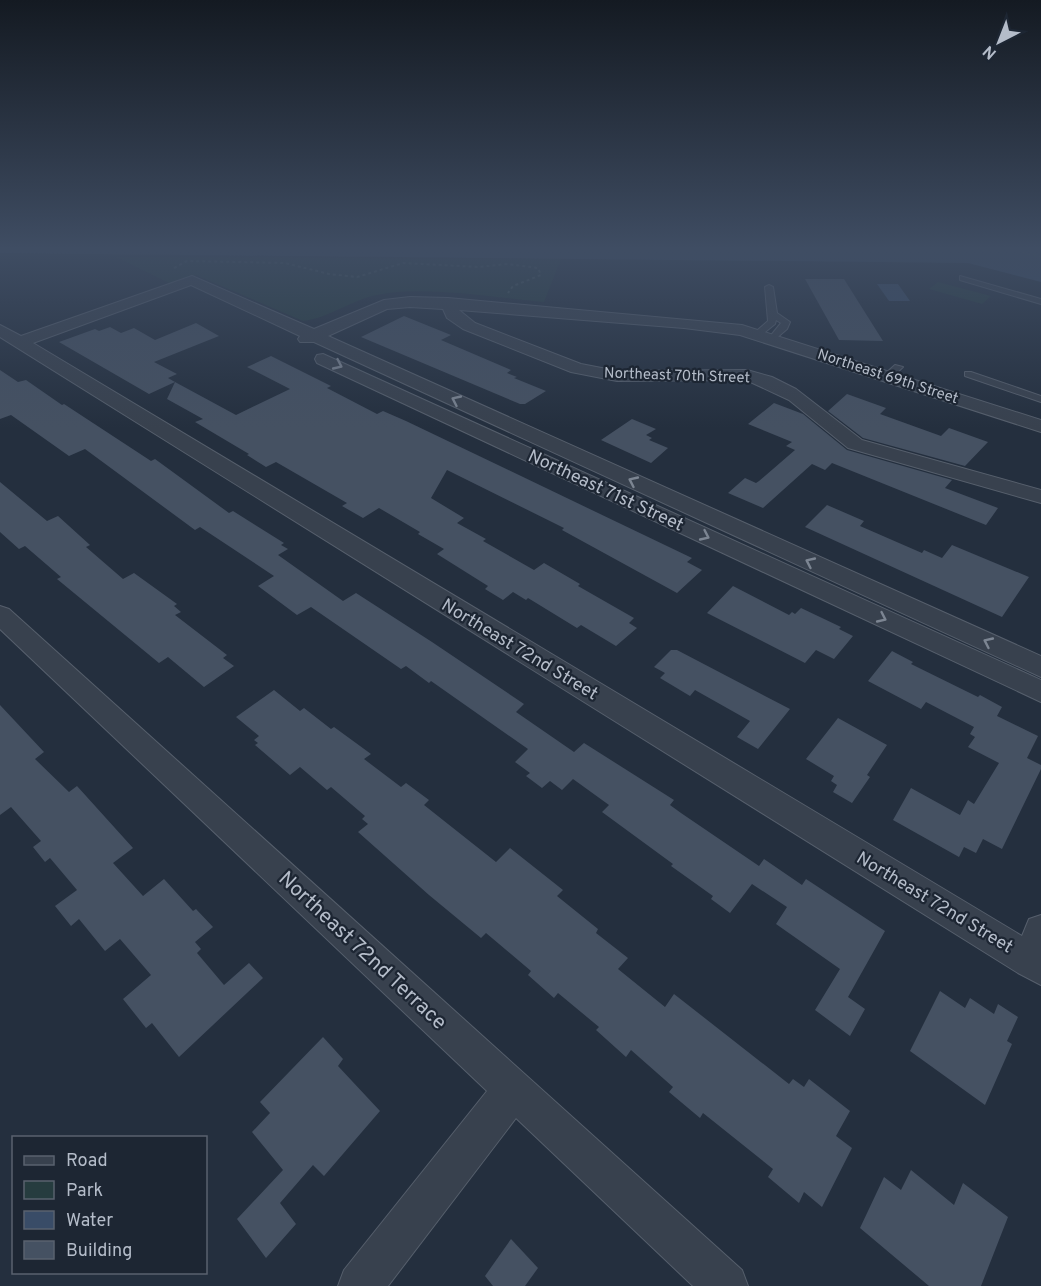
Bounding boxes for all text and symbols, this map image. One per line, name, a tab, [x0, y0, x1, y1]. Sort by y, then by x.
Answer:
north arrow	[969, 12, 1029, 72]
text: N	[979, 40, 1001, 63]
street label: Northeast 69th Street	[815, 346, 960, 409]
one-way arrow	[331, 358, 342, 370]
street label: Northeast 70th Street	[604, 364, 750, 389]
one-way arrow	[451, 395, 462, 407]
street label: Northeast 71st Street	[524, 445, 687, 538]
one-way arrow	[628, 476, 639, 488]
one-way arrow	[699, 529, 710, 541]
one-way arrow	[806, 557, 817, 569]
street label: Northeast 72nd Street	[437, 594, 602, 706]
one-way arrow	[875, 611, 886, 623]
one-way arrow	[983, 638, 994, 650]
street label: Northeast 72nd Street	[852, 847, 1017, 959]
street label: Northeast 72nd Terrace	[272, 866, 452, 1036]
legend	[12, 1136, 207, 1274]
text: Road	[66, 1150, 108, 1173]
text: Park	[66, 1180, 103, 1203]
text: Water	[66, 1210, 113, 1233]
text: Building	[66, 1240, 132, 1263]

